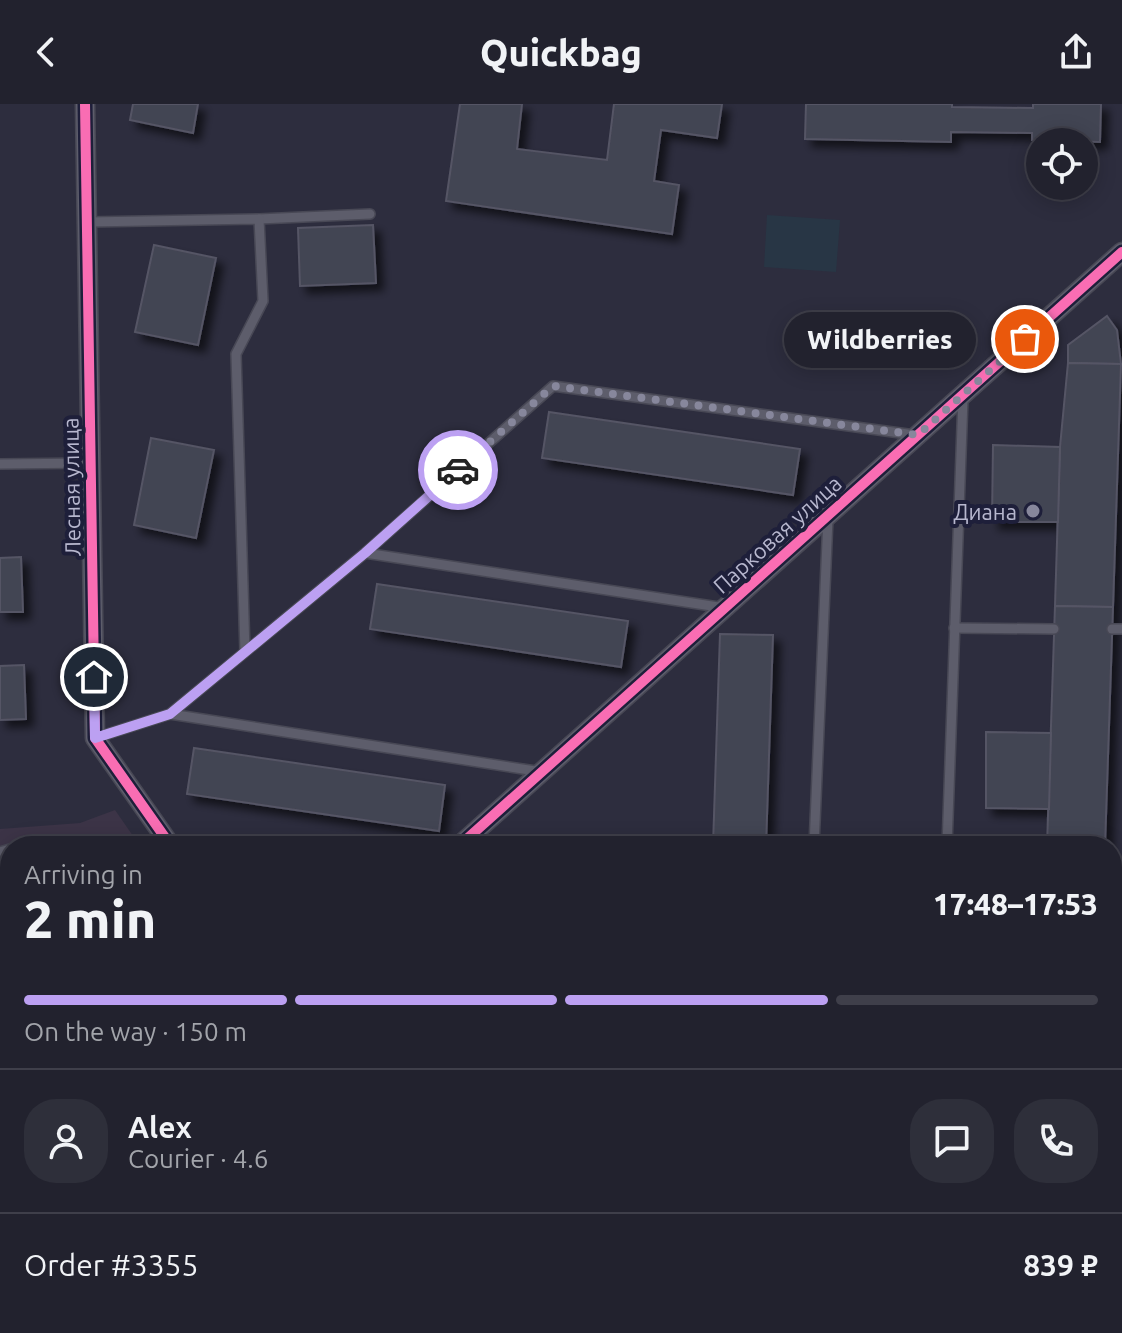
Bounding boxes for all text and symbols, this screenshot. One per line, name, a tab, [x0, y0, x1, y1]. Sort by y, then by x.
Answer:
icon: back	[24, 30, 68, 74]
icon: share	[1054, 30, 1098, 74]
text: Quickbag	[480, 32, 642, 73]
map controls	[1026, 128, 1098, 200]
button: locate	[1026, 128, 1098, 200]
pin	[991, 305, 1059, 373]
callout: Wildberries	[785, 311, 977, 367]
icon: bag	[1003, 317, 1047, 361]
text: Wildberries	[807, 325, 953, 354]
street label: Лесная улица	[57, 417, 85, 557]
courier	[418, 430, 498, 510]
icon: car	[436, 448, 480, 492]
street label: Парковая улица	[708, 470, 846, 598]
place label: Диана	[953, 499, 1017, 524]
marker: Диана	[1024, 502, 1042, 520]
pin	[60, 643, 128, 711]
icon: home	[72, 655, 116, 699]
text: Arriving in	[24, 860, 143, 889]
text: 17:48–17:53	[933, 887, 1098, 921]
text: 2 min	[24, 890, 156, 948]
text: On the way · 150 m	[24, 1017, 247, 1046]
button: person	[24, 1099, 108, 1183]
button: chat	[910, 1099, 994, 1183]
button: phone	[1014, 1099, 1098, 1183]
text: Alex	[128, 1110, 192, 1144]
text: Courier · 4.6	[128, 1144, 268, 1173]
text: Order #3355	[24, 1248, 198, 1282]
text: 839 ₽	[1023, 1248, 1098, 1282]

